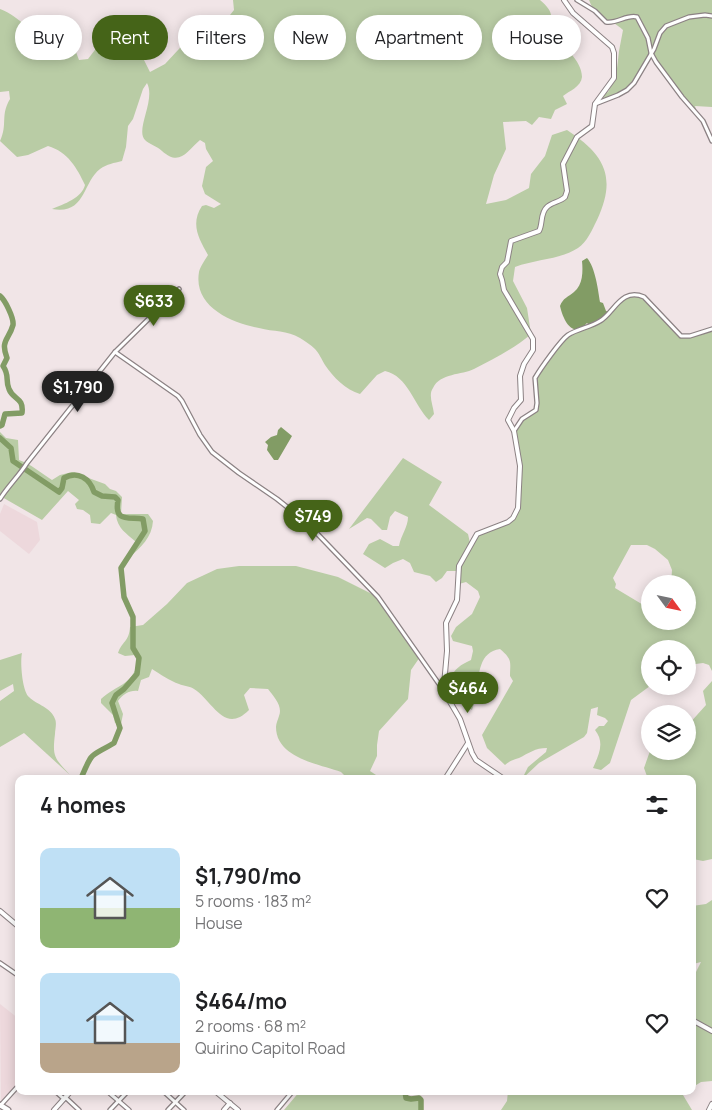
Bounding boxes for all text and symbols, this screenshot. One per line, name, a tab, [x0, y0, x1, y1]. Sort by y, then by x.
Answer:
chip: Buy	[15, 15, 82, 60]
chip: Rent	[92, 15, 168, 60]
chip: Filters	[178, 15, 264, 60]
chip: New	[274, 15, 346, 60]
chip: Apartment	[356, 15, 482, 60]
chip: House	[492, 15, 581, 60]
pin: $633	[124, 284, 184, 327]
text: $633	[135, 290, 173, 312]
pin: $1,790	[37, 370, 119, 413]
text: $1,790	[53, 376, 103, 398]
pin: $749	[283, 500, 343, 542]
text: $749	[294, 505, 332, 527]
north arrow	[641, 575, 696, 630]
map controls	[641, 575, 696, 760]
button: locate	[641, 640, 696, 695]
pin: $464	[438, 672, 498, 714]
text: $464	[448, 677, 488, 699]
button: layers	[641, 705, 696, 760]
text: 4 homes	[40, 791, 126, 819]
icon: filters	[643, 791, 671, 819]
text: $1,790/mo	[195, 862, 301, 890]
icon: home	[80, 868, 140, 928]
icon: heart	[643, 884, 671, 912]
text: 5 rooms · 183 m²	[195, 890, 312, 912]
text: House	[195, 912, 243, 934]
text: $464/mo	[195, 987, 287, 1015]
icon: home	[80, 993, 140, 1053]
icon: heart	[643, 1009, 671, 1037]
text: 2 rooms · 68 m²	[195, 1015, 306, 1037]
text: Quirino Capitol Road	[195, 1037, 345, 1059]

